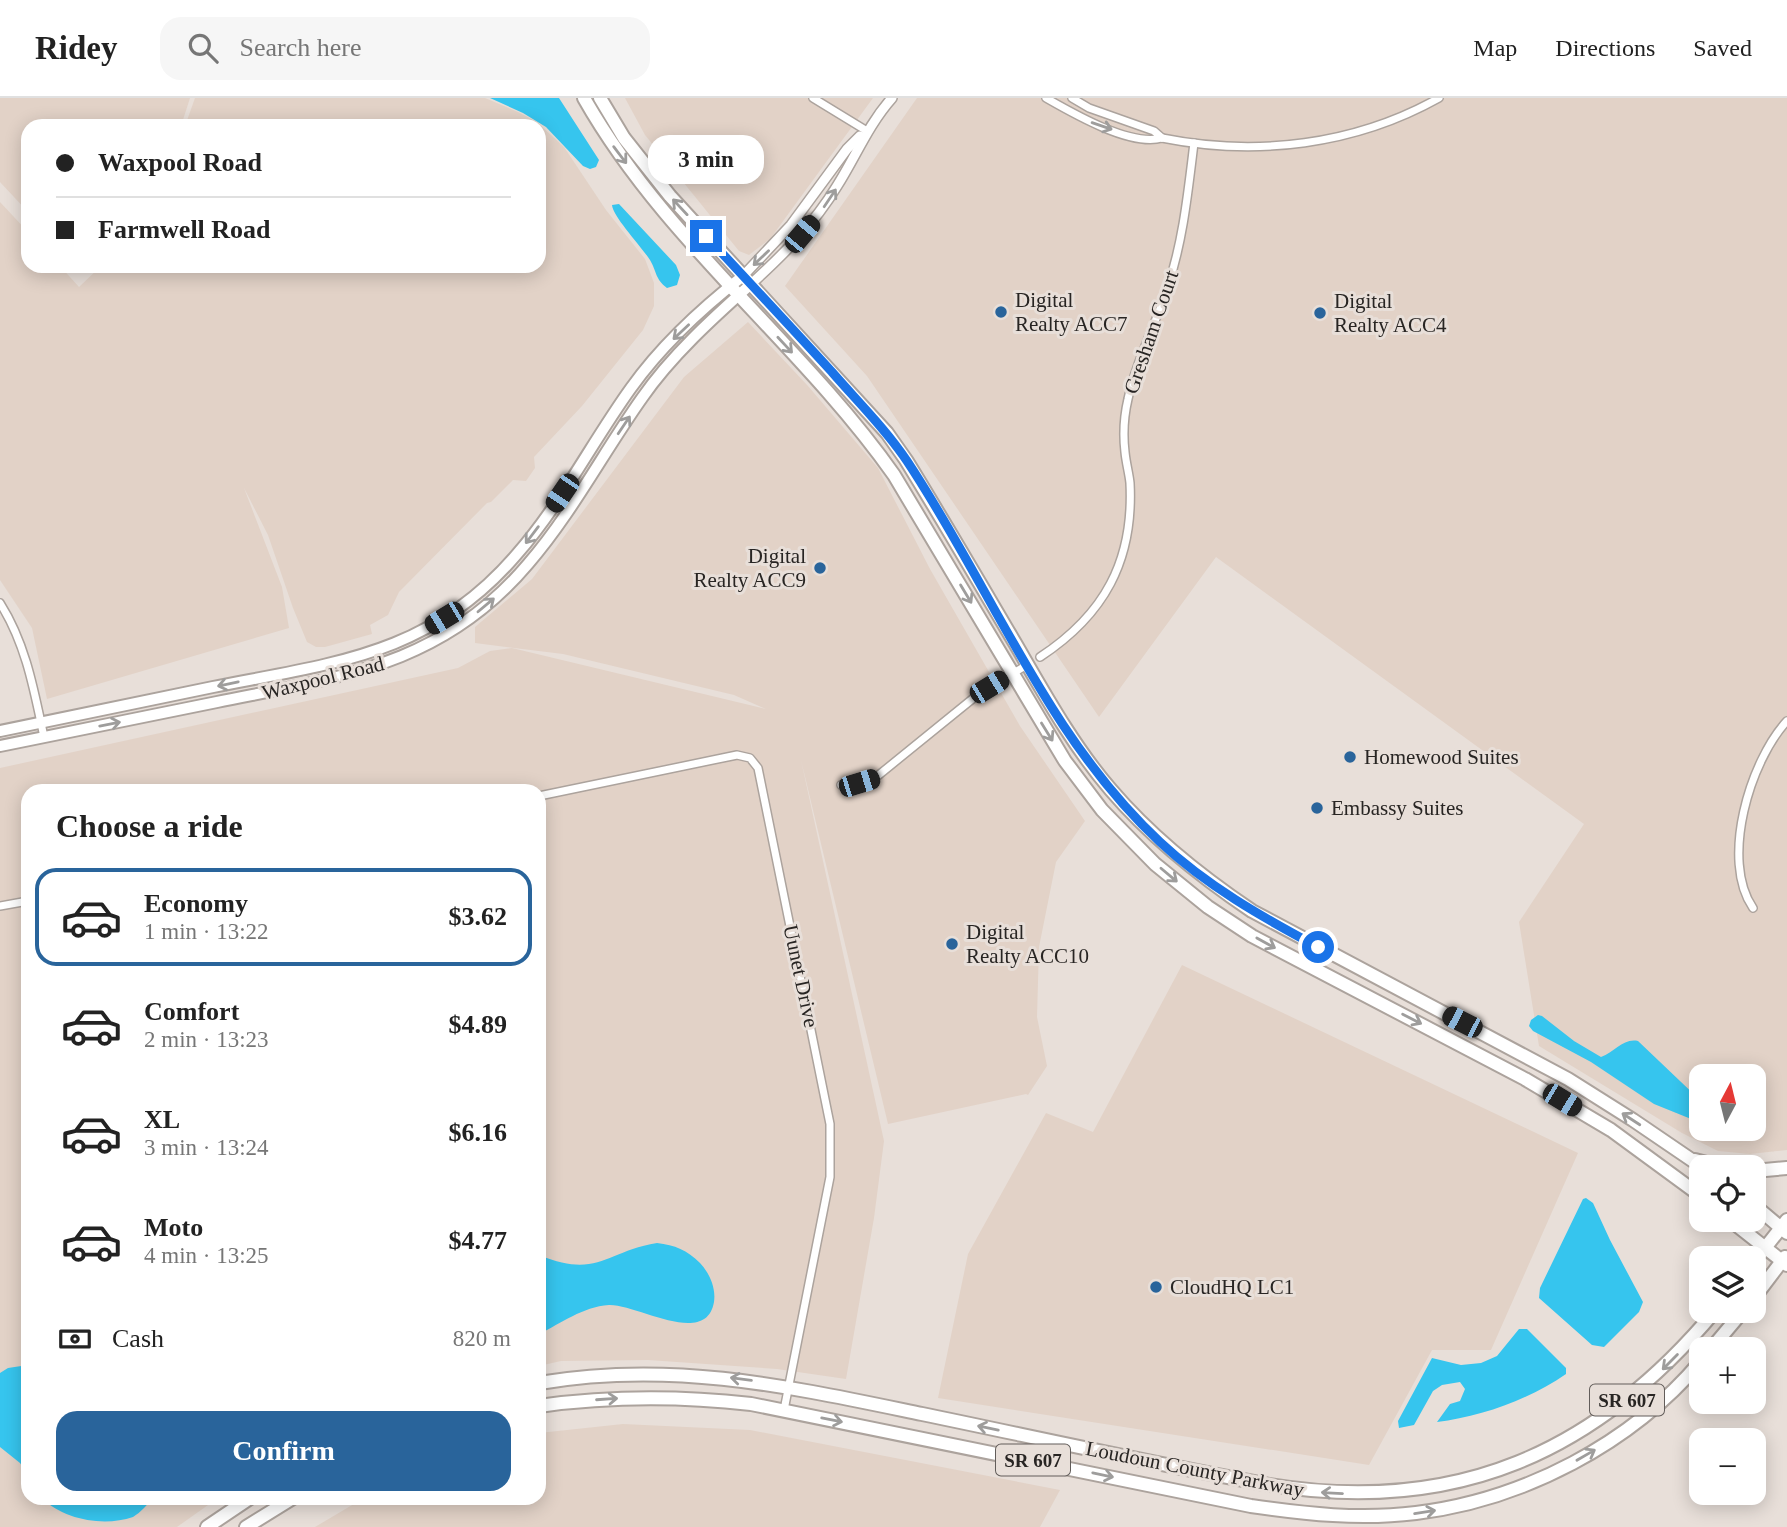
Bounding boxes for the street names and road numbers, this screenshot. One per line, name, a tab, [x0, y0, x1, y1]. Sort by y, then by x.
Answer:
street label: Gresham Court	[1119, 267, 1183, 397]
street label: Waxpool Road	[260, 651, 387, 705]
street label: Uunet Drive	[778, 922, 824, 1030]
road number: SR 607	[1590, 1384, 1664, 1416]
street label: Loudoun County Parkway	[1084, 1436, 1307, 1502]
road number: SR 607	[996, 1444, 1070, 1476]

